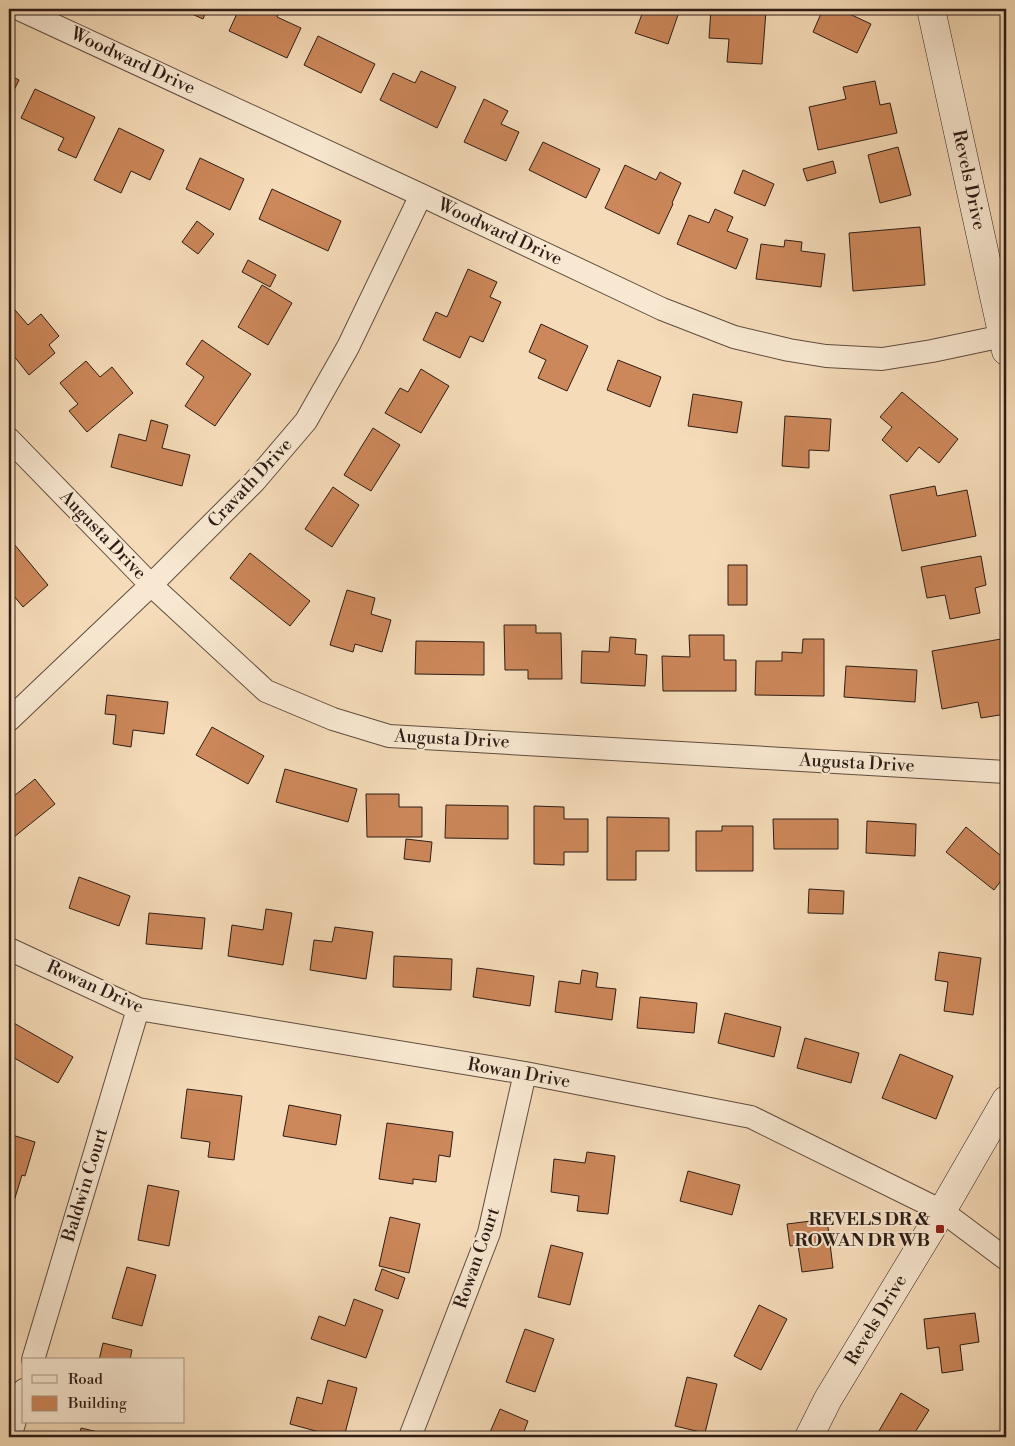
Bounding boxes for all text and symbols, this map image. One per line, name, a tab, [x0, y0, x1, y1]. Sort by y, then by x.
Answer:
street label: Woodward Drive	[66, 22, 199, 100]
street label: Revels Drive	[947, 128, 991, 232]
street label: Woodward Drive	[433, 193, 566, 271]
street label: Cravath Drive	[203, 434, 297, 532]
street label: Augusta Drive	[54, 485, 151, 584]
street label: Augusta Drive	[393, 724, 510, 754]
street label: Augusta Drive	[798, 748, 915, 778]
street label: Rowan Drive	[43, 955, 147, 1019]
street label: Rowan Drive	[466, 1053, 572, 1093]
street label: Baldwin Court	[57, 1125, 113, 1246]
street label: Rowan Court	[449, 1204, 505, 1312]
place label: REVELS DR & ROWAN DR WB	[794, 1208, 930, 1252]
marker: REVELS DR & ROWAN DR WB	[934, 1223, 946, 1235]
street label: Revels Drive	[840, 1270, 912, 1370]
legend	[22, 1358, 185, 1424]
text: Road	[68, 1370, 103, 1389]
text: Building	[67, 1394, 127, 1413]

